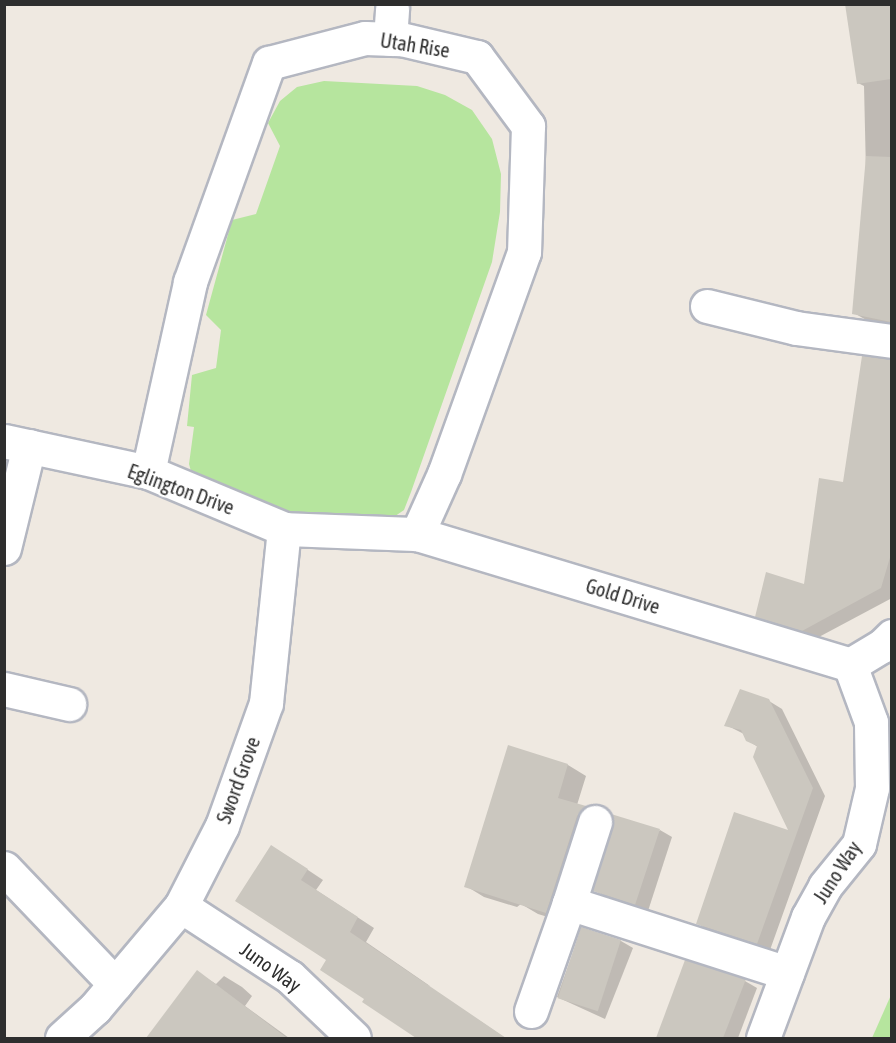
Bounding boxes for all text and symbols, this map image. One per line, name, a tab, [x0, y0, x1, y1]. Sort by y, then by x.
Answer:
street label: Utah Rise	[379, 28, 451, 62]
street label: Eglington Drive	[124, 459, 238, 519]
street label: Gold Drive	[583, 573, 663, 619]
street label: Sword Grove	[211, 733, 265, 827]
street label: Juno Way	[808, 836, 866, 908]
street label: Juno Way	[236, 937, 306, 997]

